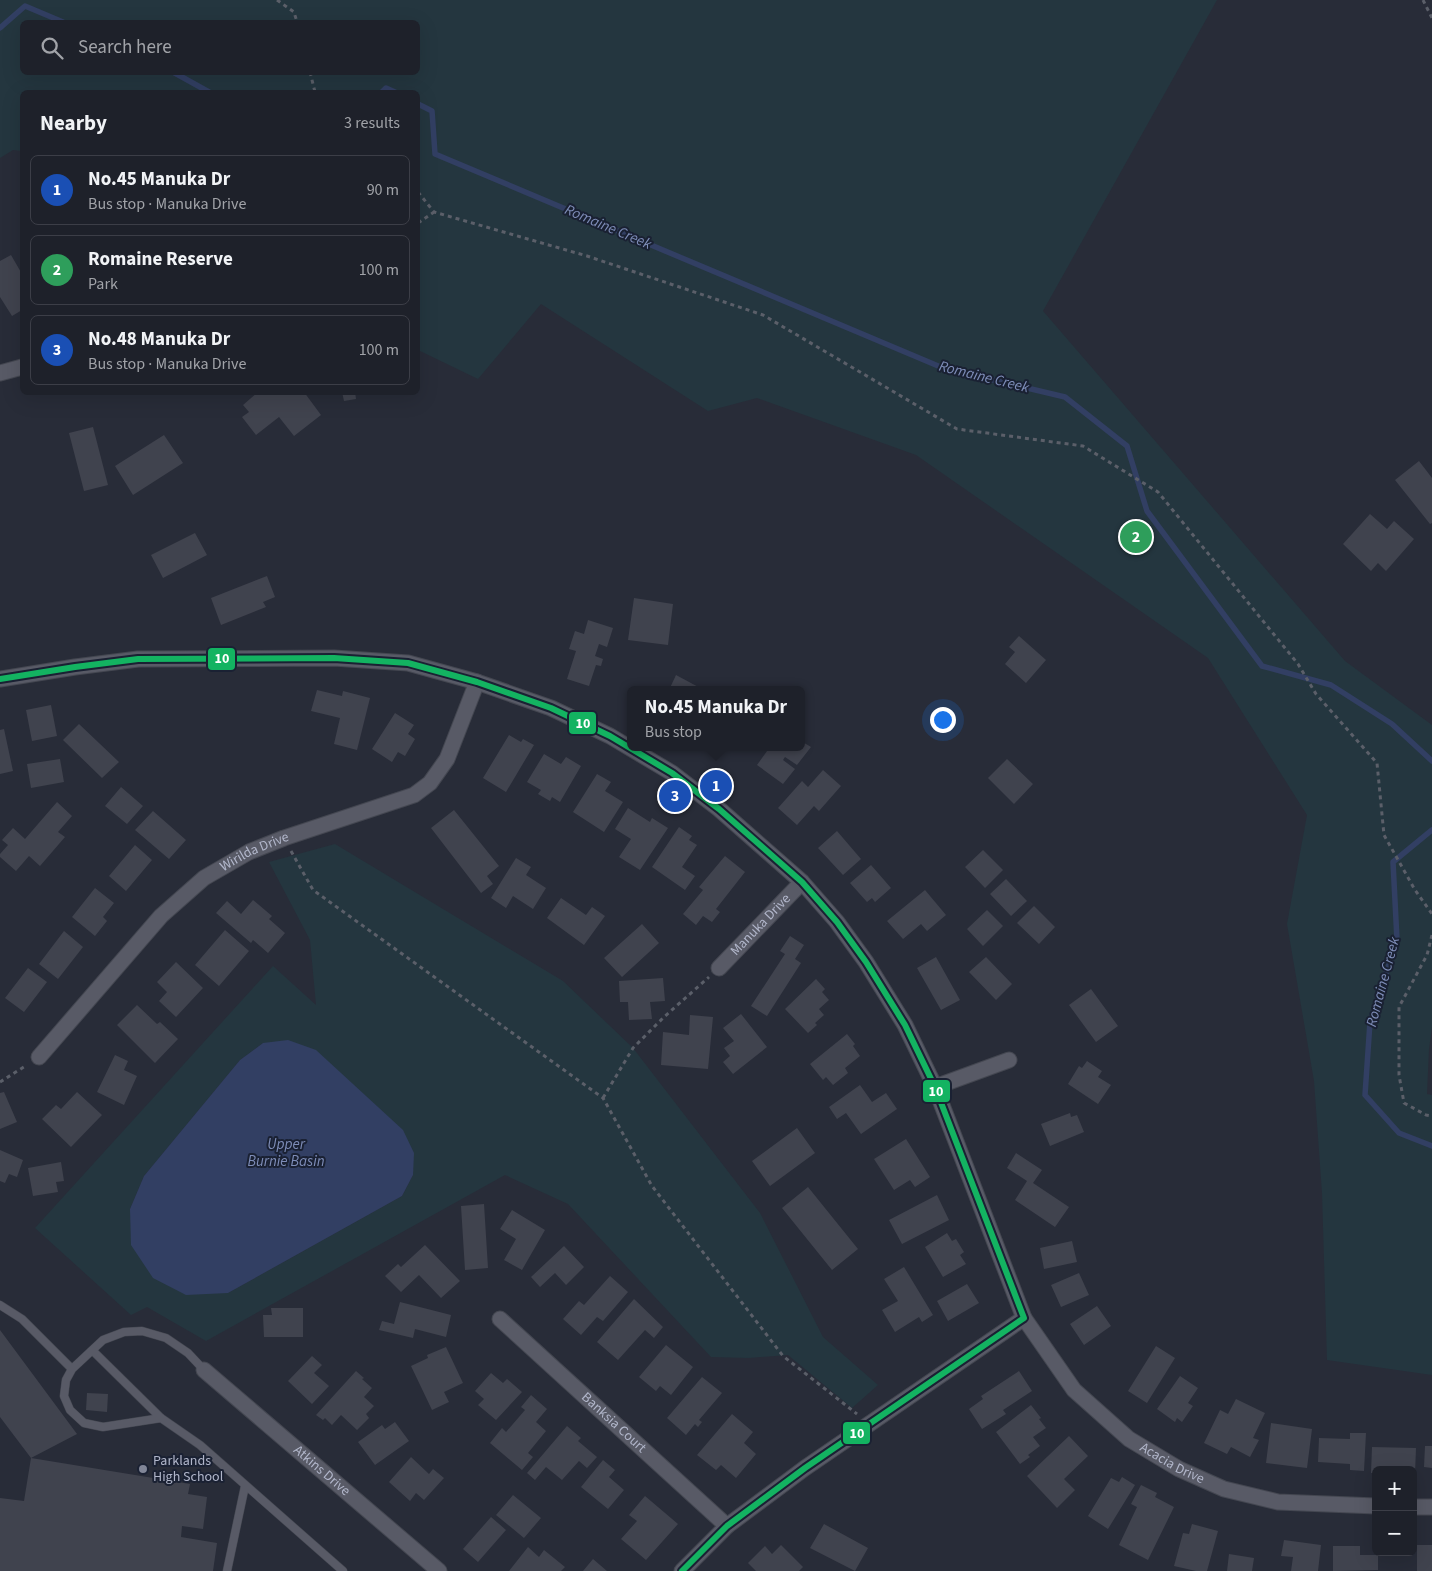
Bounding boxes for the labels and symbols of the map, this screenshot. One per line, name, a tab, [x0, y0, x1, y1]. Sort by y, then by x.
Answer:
water label: Romaine Creek	[561, 199, 655, 255]
water label: Romaine Creek	[937, 356, 1032, 399]
pin: 2	[1120, 518, 1152, 556]
line badge: 10	[207, 647, 236, 671]
text: 10	[215, 649, 229, 669]
your location	[930, 707, 956, 733]
line badge: 10	[568, 711, 597, 735]
text: 10	[576, 714, 590, 734]
pin: 1	[700, 767, 732, 805]
pin: 3	[659, 777, 691, 815]
street label: Wirilda Drive	[216, 827, 292, 877]
street label: Manuka Drive	[726, 889, 796, 960]
water label: Romaine Creek	[1361, 934, 1405, 1029]
line badge: 10	[922, 1079, 951, 1103]
text: 10	[929, 1082, 943, 1102]
water label: Upper Burnie Basin	[247, 1134, 325, 1172]
street label: Banksia Court	[577, 1388, 651, 1458]
line badge: 10	[842, 1421, 871, 1445]
text: 10	[850, 1424, 864, 1444]
street label: Acacia Drive	[1136, 1438, 1208, 1489]
street label: Atkins Drive	[289, 1441, 355, 1501]
place label: Parklands High School	[153, 1451, 224, 1487]
marker: Parklands High School	[137, 1463, 149, 1475]

